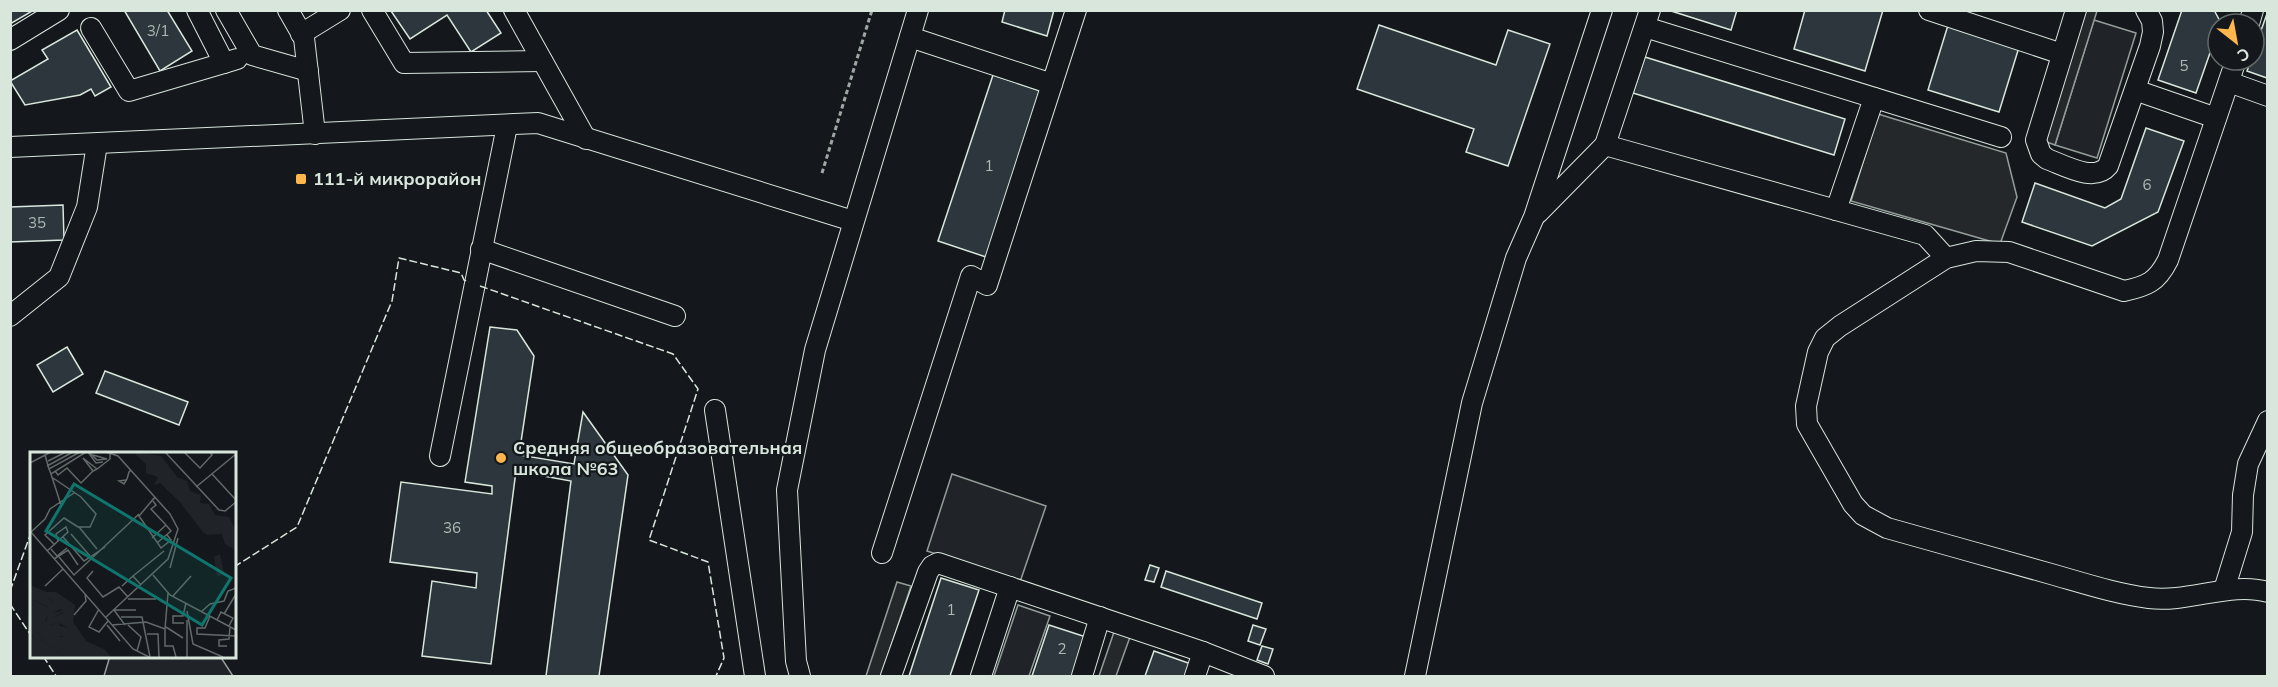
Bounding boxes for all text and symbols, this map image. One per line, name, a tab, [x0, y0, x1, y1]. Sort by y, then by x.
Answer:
north arrow	[2206, 12, 2266, 72]
house number: 3/1	[147, 21, 169, 40]
text: С	[2234, 43, 2254, 66]
house number: 5	[2179, 56, 2189, 75]
house number: 1	[984, 156, 994, 175]
place label: 111-й микрорайон	[313, 167, 481, 190]
marker: 111-й микрорайон	[294, 172, 308, 186]
house number: 6	[2142, 175, 2152, 194]
house number: 35	[28, 213, 46, 232]
place label: Средняя общеобразовательная школа №63	[513, 436, 802, 480]
marker: Средняя общеобразовательная школа №63	[494, 451, 508, 465]
inset map	[30, 452, 236, 657]
house number: 36	[443, 518, 461, 537]
house number: 1	[946, 600, 956, 619]
house number: 2	[1057, 639, 1067, 658]

